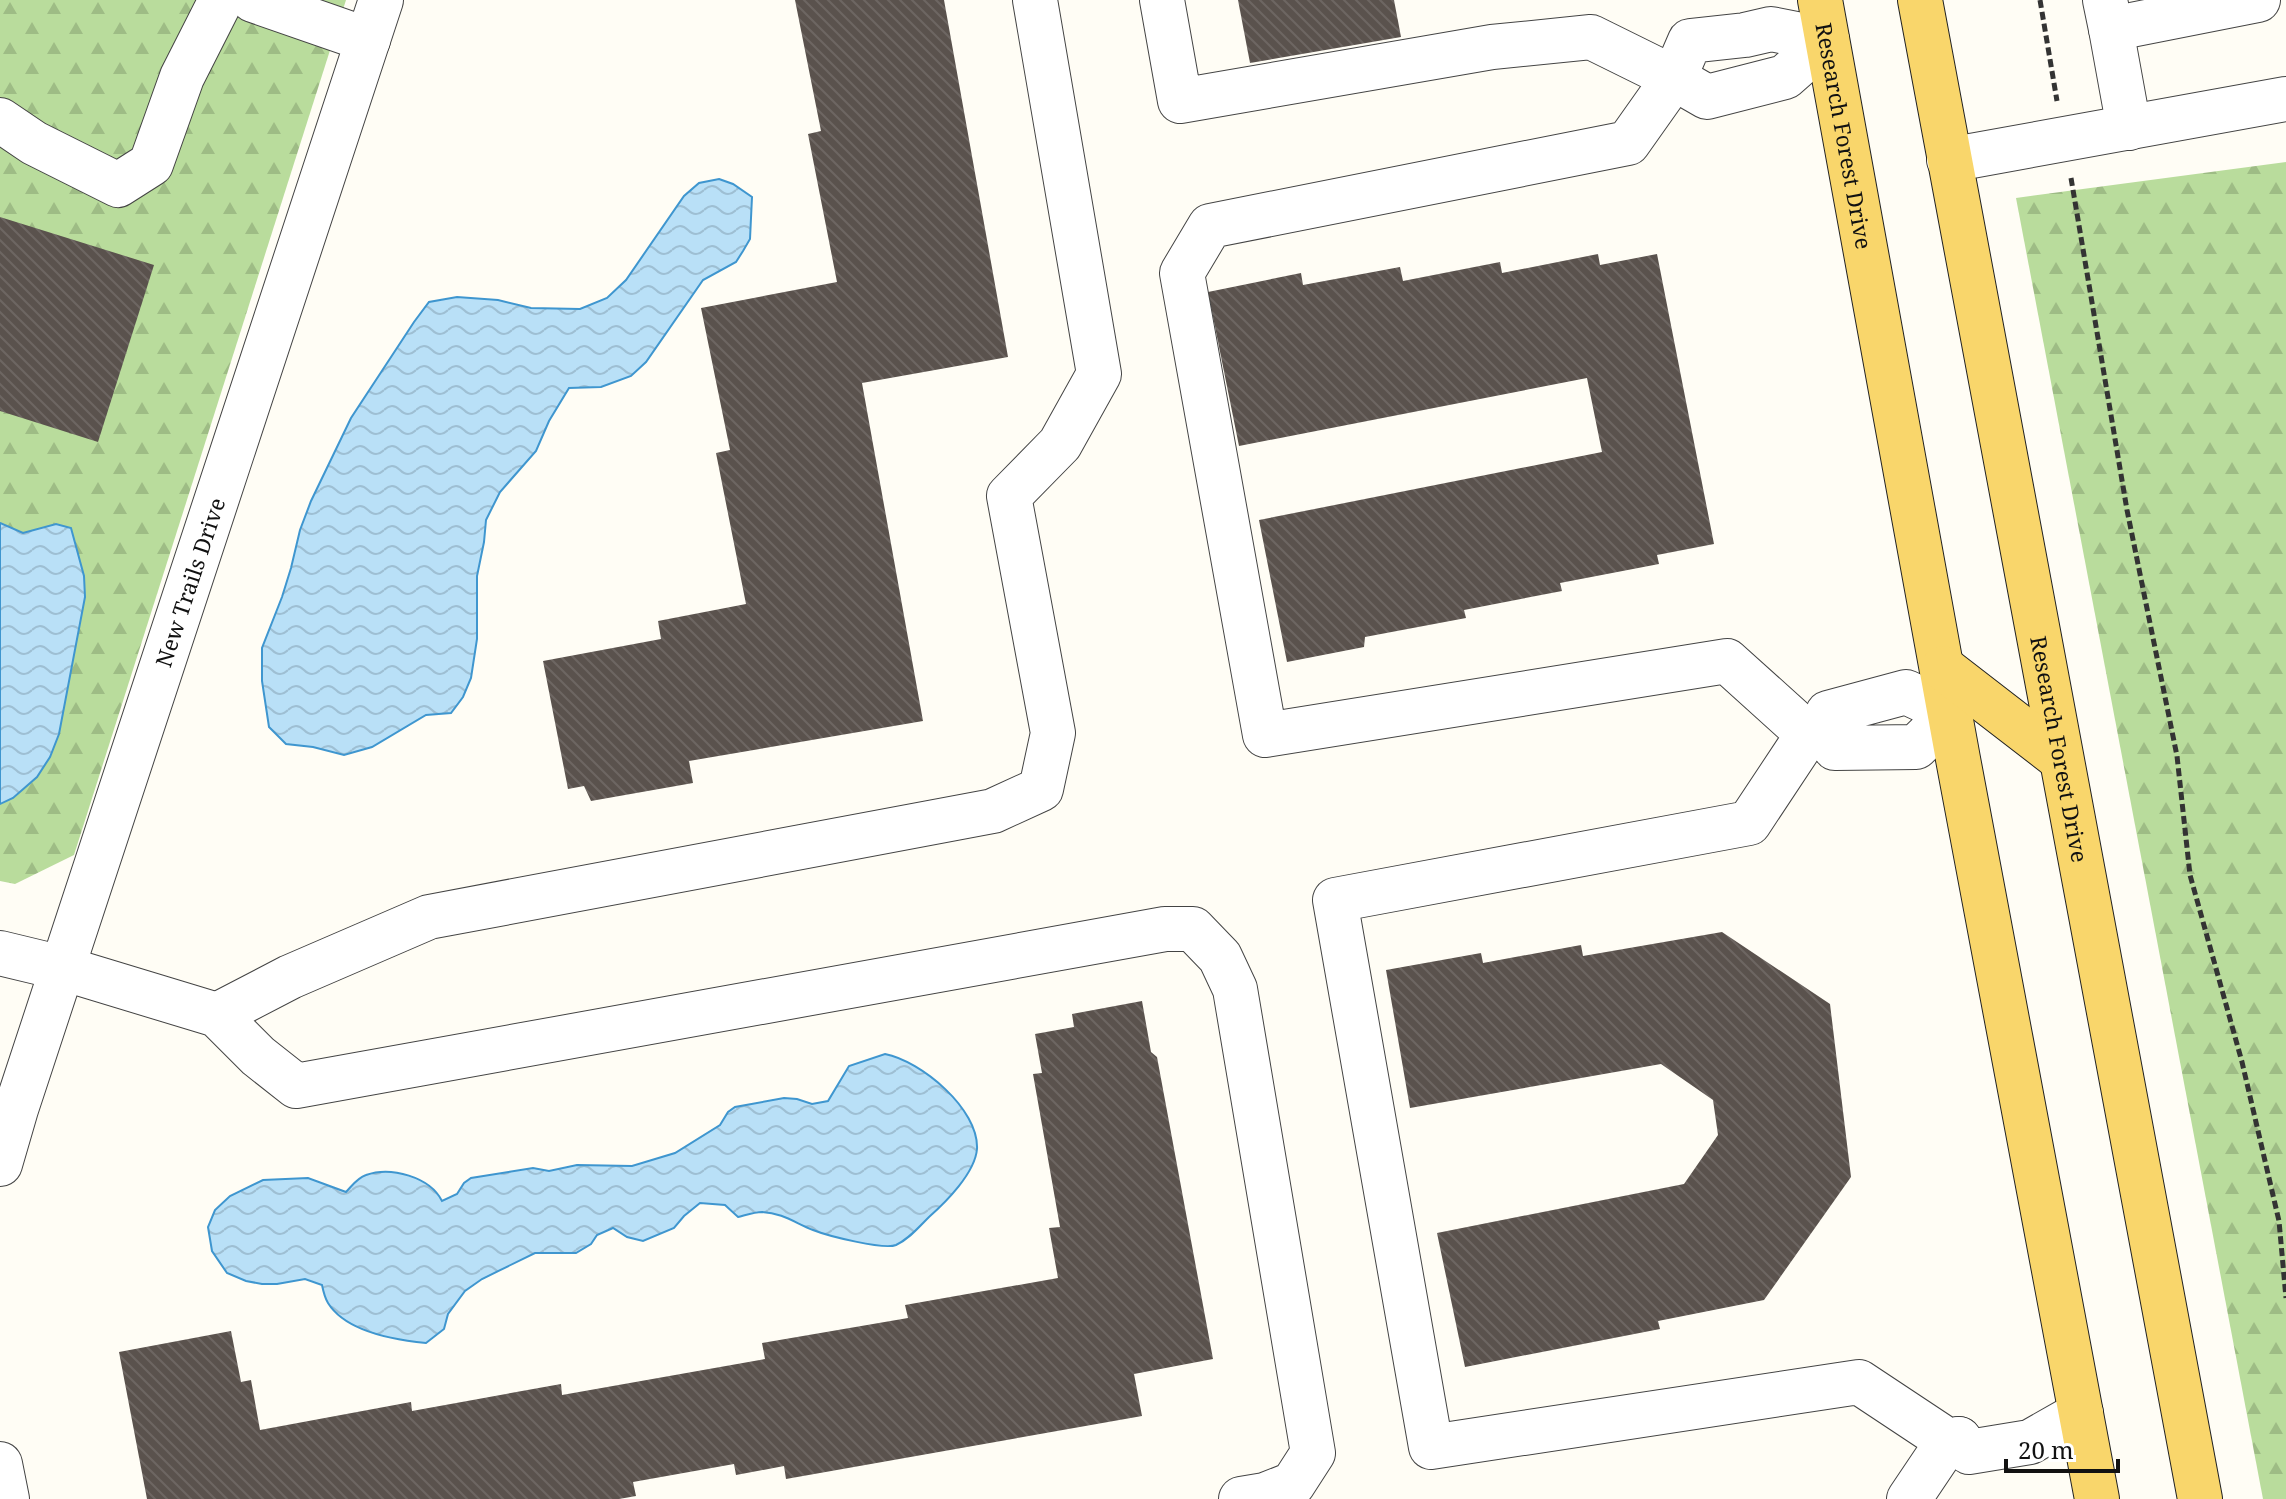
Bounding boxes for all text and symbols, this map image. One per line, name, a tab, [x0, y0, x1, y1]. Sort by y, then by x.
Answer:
street label: Research Forest Drive	[1809, 20, 1880, 251]
street label: New Trails Drive	[148, 494, 231, 671]
street label: Research Forest Drive	[2024, 633, 2096, 865]
scale bar	[2006, 1423, 2118, 1473]
text: 20 m	[2018, 1433, 2074, 1466]

